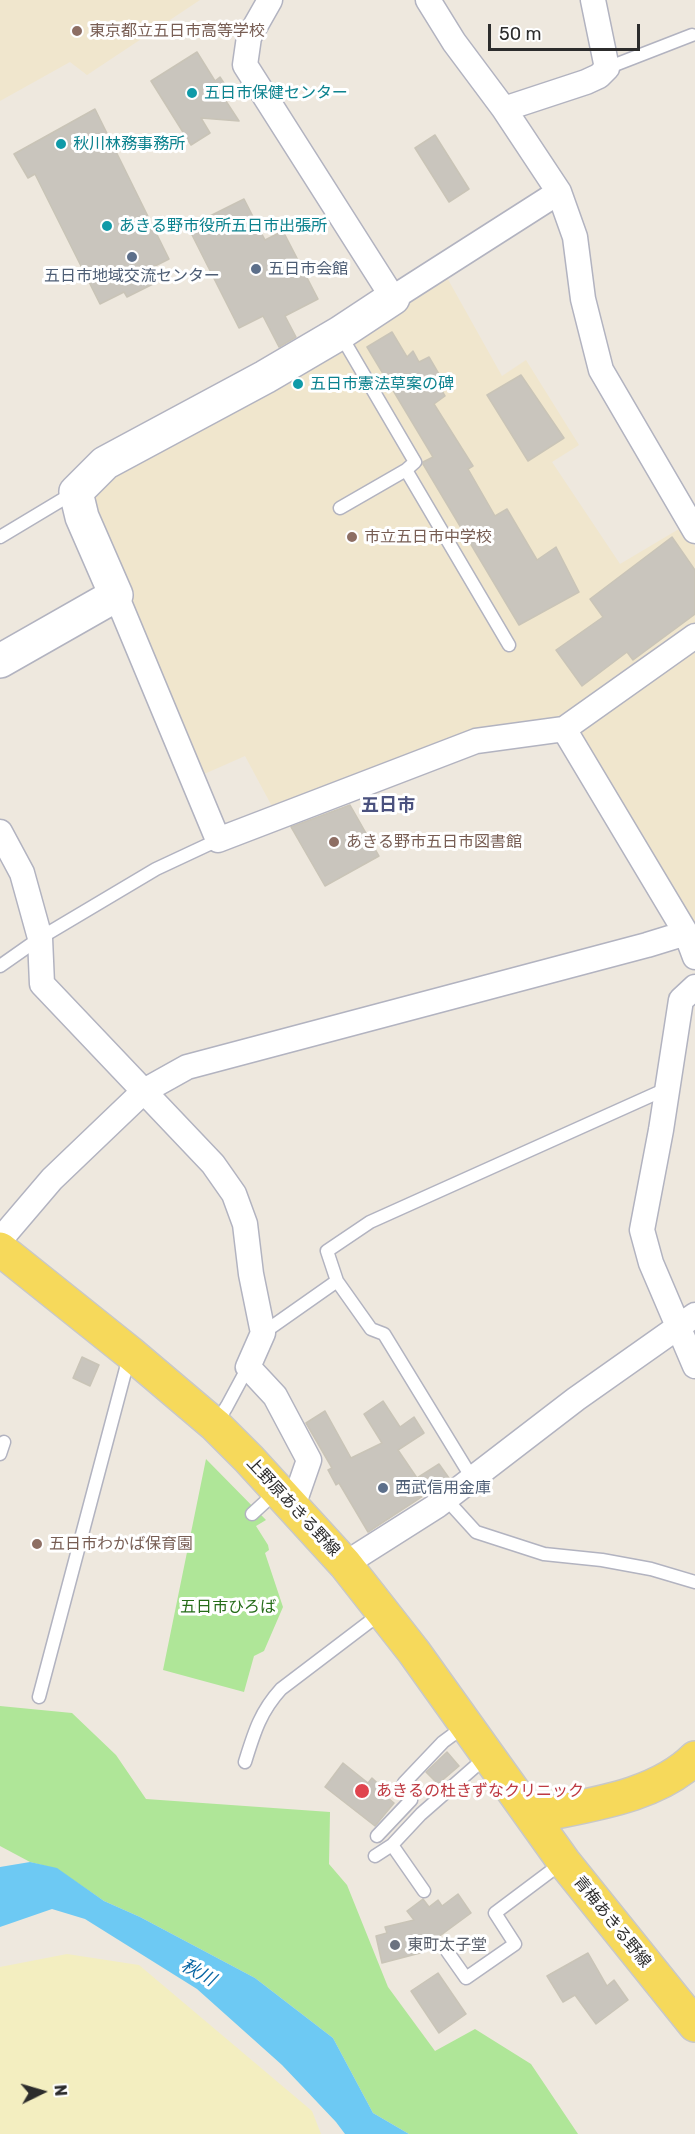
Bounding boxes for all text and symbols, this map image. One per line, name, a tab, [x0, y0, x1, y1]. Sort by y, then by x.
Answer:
scale bar	[491, 12, 642, 50]
place label: 東京都立五日市高等学校	[89, 21, 265, 41]
text: 50 m	[499, 23, 542, 45]
marker: 東京都立五日市高等学校	[70, 24, 84, 38]
place label: 五日市保健センター	[204, 83, 348, 103]
marker: 五日市保健センター	[185, 86, 199, 100]
place label: 秋川林務事務所	[73, 134, 185, 154]
marker: 秋川林務事務所	[54, 137, 68, 151]
place label: あきる野市役所五日市出張所	[119, 216, 327, 236]
marker: あきる野市役所五日市出張所	[100, 219, 114, 233]
marker: 五日市地域交流センター	[125, 250, 139, 264]
place label: 五日市会館	[268, 259, 348, 279]
marker: 五日市会館	[249, 262, 263, 276]
place label: 五日市地域交流センター	[44, 266, 220, 286]
place label: 五日市憲法草案の碑	[310, 374, 454, 394]
marker: 五日市憲法草案の碑	[291, 377, 305, 391]
place label: 市立五日市中学校	[364, 527, 492, 547]
marker: 市立五日市中学校	[345, 530, 359, 544]
district label: 五日市	[361, 795, 415, 817]
place label: あきる野市五日市図書館	[346, 832, 522, 852]
marker: あきる野市五日市図書館	[327, 835, 341, 849]
street label: 上野原あきる野線	[242, 1454, 344, 1560]
place label: 西武信用金庫	[395, 1478, 491, 1498]
marker: 西武信用金庫	[376, 1481, 390, 1495]
place label: 五日市わかば保育園	[49, 1534, 193, 1554]
marker: 五日市わかば保育園	[30, 1537, 44, 1551]
park label: 五日市ひろば	[180, 1597, 276, 1617]
place label: あきるの杜きずなクリニック	[376, 1781, 584, 1801]
marker: あきるの杜きずなクリニック	[353, 1782, 371, 1800]
street label: 青梅あきる野線	[569, 1872, 655, 1972]
place label: 東町太子堂	[407, 1935, 487, 1955]
marker: 東町太子堂	[388, 1938, 402, 1952]
water label: 秋川	[177, 1955, 219, 1991]
north arrow	[12, 2062, 72, 2122]
text: N	[50, 2084, 70, 2097]

